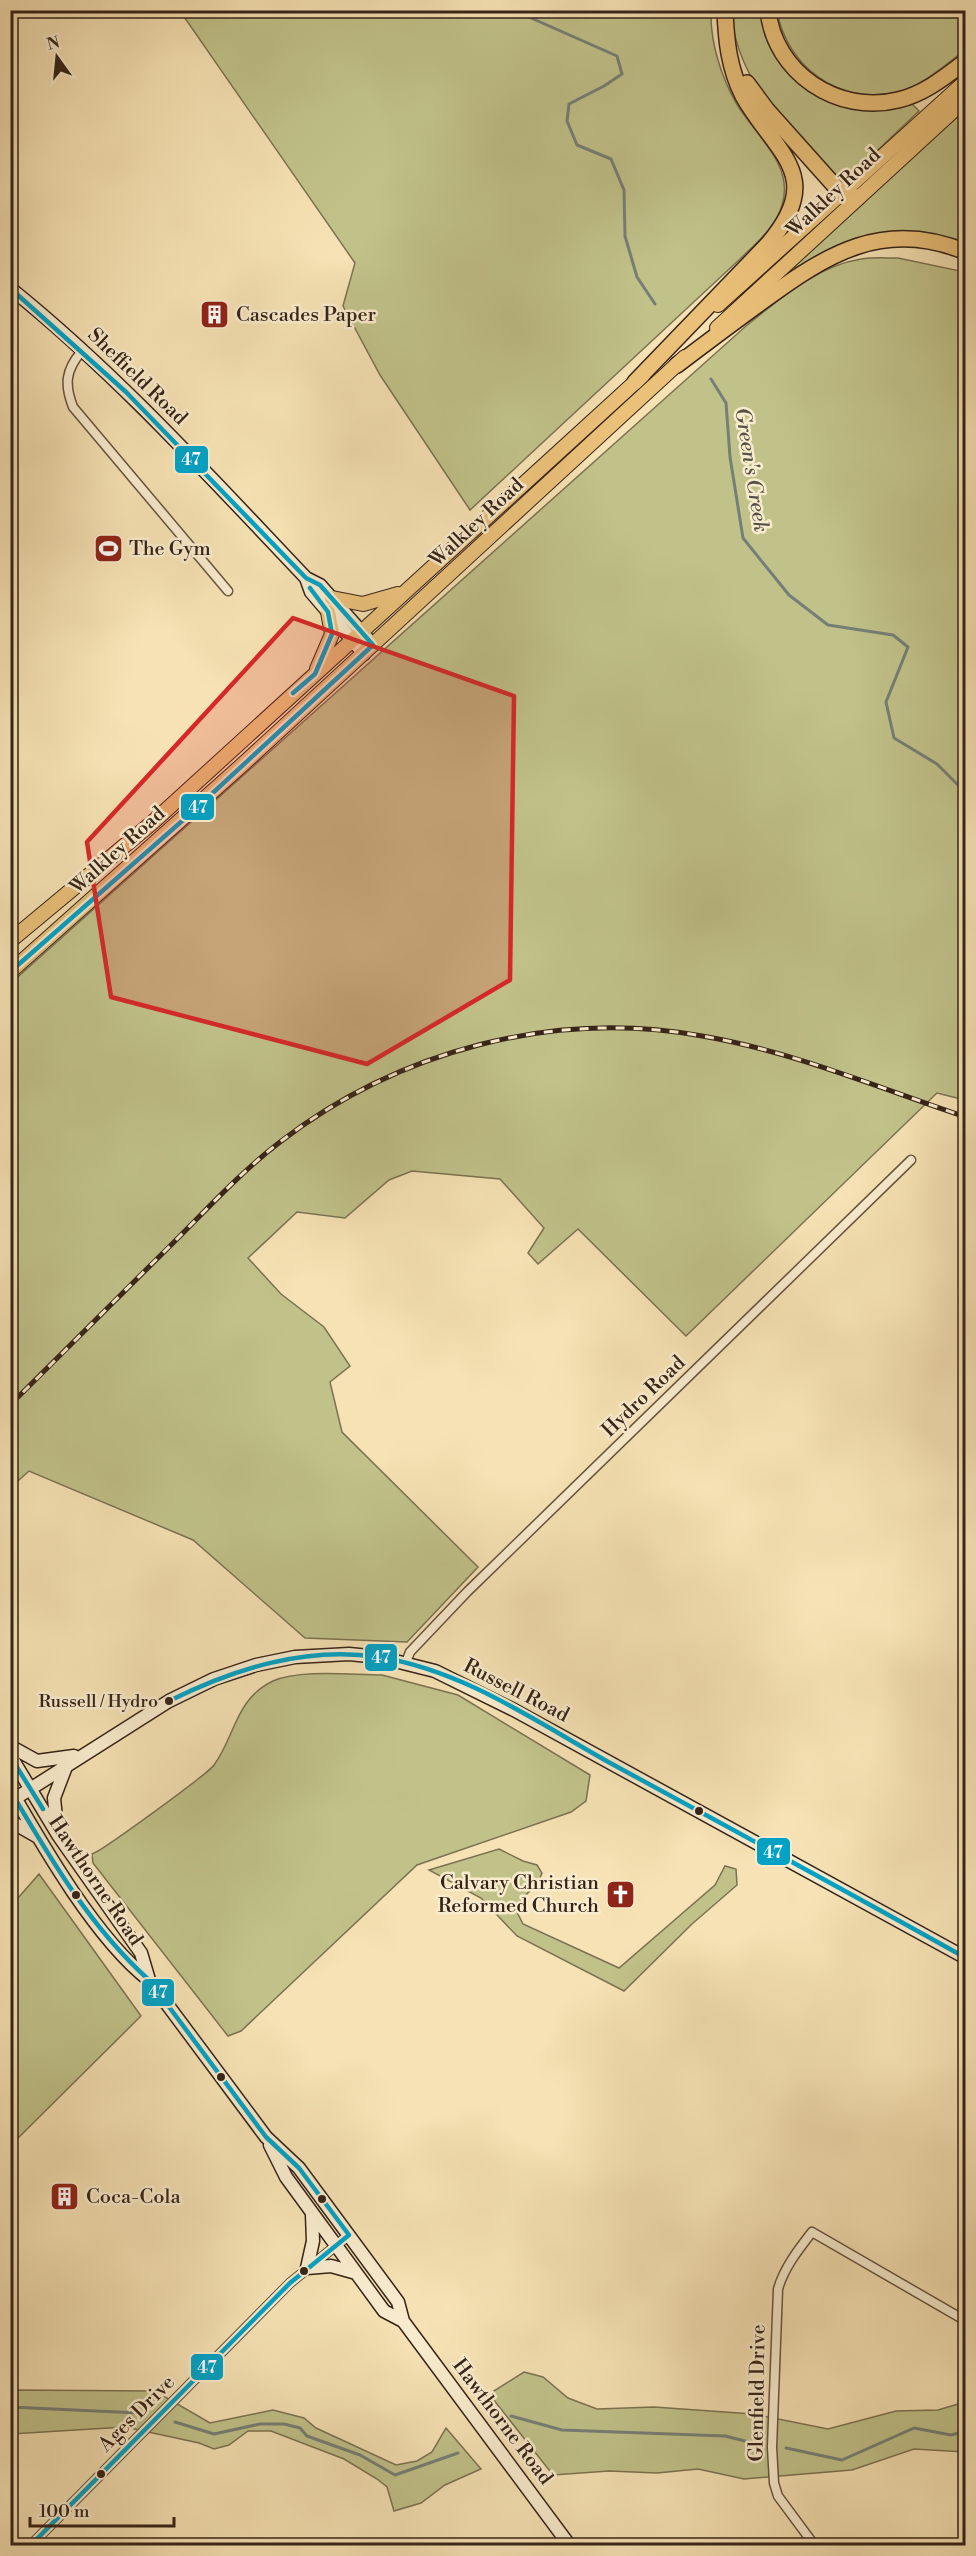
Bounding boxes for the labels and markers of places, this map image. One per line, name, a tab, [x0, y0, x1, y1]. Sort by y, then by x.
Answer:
building icon: Cascades Paper	[199, 299, 231, 331]
place label: Cascades Paper	[236, 303, 377, 328]
sports icon: The Gym	[92, 533, 124, 565]
place label: The Gym	[129, 537, 211, 562]
place label: Russell / Hydro	[38, 1690, 158, 1713]
marker: Russell / Hydro	[163, 1695, 175, 1707]
unlabelled marker	[693, 1805, 705, 1817]
place label: Calvary Christian Reformed Church	[438, 1871, 599, 1919]
church icon: Calvary Christian Reformed Church	[604, 1879, 636, 1911]
unlabelled marker	[70, 1889, 82, 1901]
unlabelled marker	[215, 2071, 227, 2083]
building icon: Coca-Cola	[49, 2181, 81, 2213]
place label: Coca-Cola	[86, 2185, 181, 2210]
unlabelled marker	[316, 2193, 328, 2205]
unlabelled marker	[298, 2265, 310, 2277]
unlabelled marker	[95, 2468, 107, 2480]

